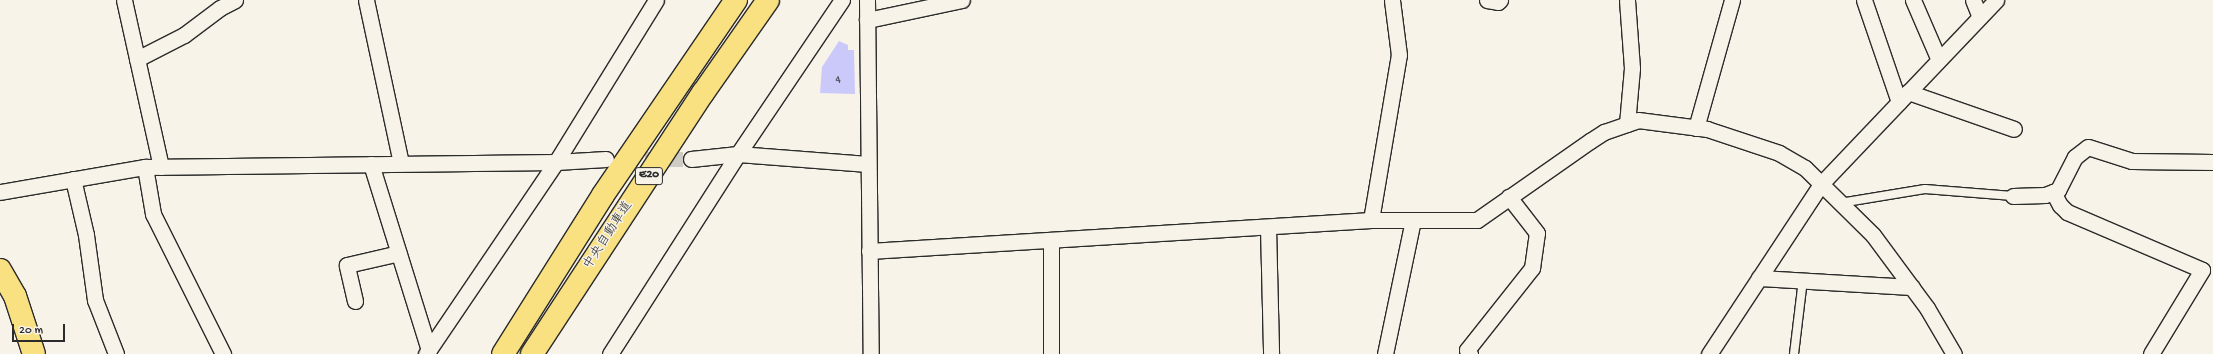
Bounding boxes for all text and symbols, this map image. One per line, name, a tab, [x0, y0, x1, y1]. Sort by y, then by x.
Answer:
house number: 4	[835, 73, 841, 87]
road number: E20	[634, 166, 664, 186]
street label: 中央自動車道	[581, 199, 637, 273]
scale bar	[14, 316, 67, 342]
text: 20 m	[19, 324, 43, 338]

